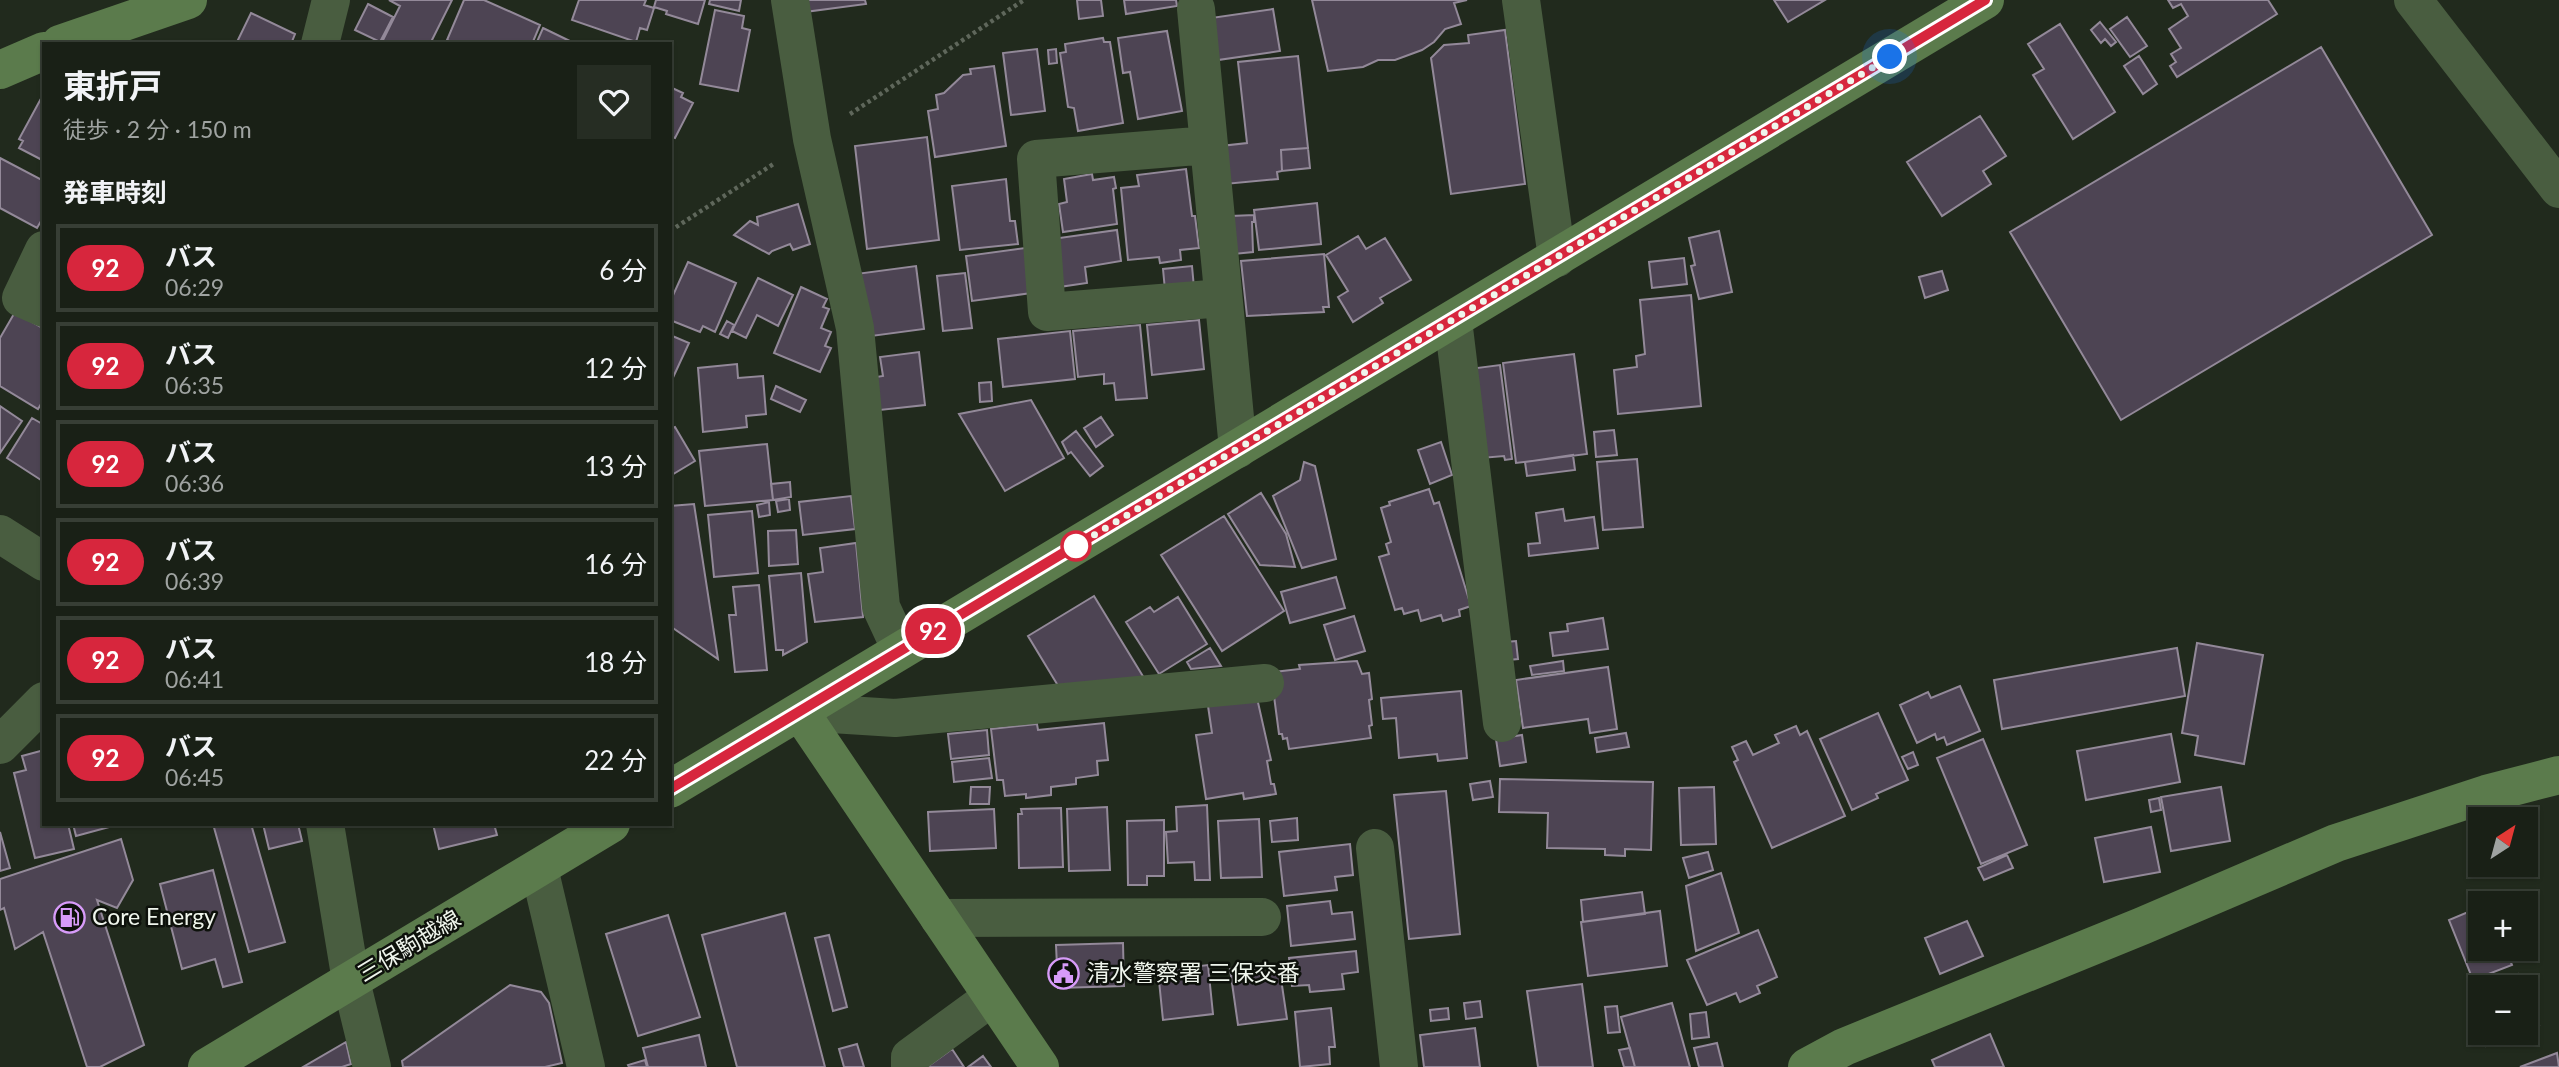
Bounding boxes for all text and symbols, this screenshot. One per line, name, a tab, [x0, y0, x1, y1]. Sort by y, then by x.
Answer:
your location	[1872, 39, 1907, 74]
text: 東折戸	[63, 65, 162, 105]
button: heart	[577, 65, 651, 139]
text: 徒歩 · 2 分 · 150 m	[63, 115, 252, 143]
text: 発車時刻	[63, 176, 167, 208]
text: バス	[165, 240, 217, 272]
text: 92	[92, 253, 119, 282]
text: 6 分	[599, 254, 647, 286]
text: 06:29	[165, 273, 224, 301]
text: バス	[165, 338, 217, 370]
text: 92	[92, 351, 119, 380]
text: 12 分	[584, 352, 647, 384]
text: 06:35	[165, 371, 224, 399]
text: バス	[165, 436, 217, 468]
text: 92	[92, 449, 119, 478]
text: 13 分	[584, 450, 647, 482]
text: 06:36	[165, 469, 224, 497]
unlabelled marker	[1061, 531, 1091, 561]
text: バス	[165, 534, 217, 566]
text: 92	[92, 547, 119, 576]
text: 16 分	[584, 548, 647, 580]
text: 06:39	[165, 567, 224, 595]
line badge: 92	[902, 608, 964, 654]
text: 92	[919, 616, 947, 645]
text: バス	[165, 632, 217, 664]
text: 92	[92, 645, 119, 674]
text: 18 分	[584, 646, 647, 678]
text: 06:41	[165, 665, 224, 693]
text: バス	[165, 730, 217, 762]
text: 92	[92, 743, 119, 772]
text: 22 分	[584, 744, 647, 776]
text: 06:45	[165, 763, 224, 791]
north arrow	[2468, 807, 2538, 877]
map controls	[2468, 807, 2538, 1045]
button: +	[2468, 891, 2538, 961]
fuel station icon: Core Energy	[52, 900, 86, 934]
place label: Core Energy	[92, 902, 216, 930]
street label: 三保駒越線	[352, 904, 465, 987]
public building icon: 清水警察署 三保交番	[1047, 956, 1081, 990]
place label: 清水警察署 三保交番	[1087, 958, 1300, 986]
button: −	[2468, 975, 2538, 1045]

